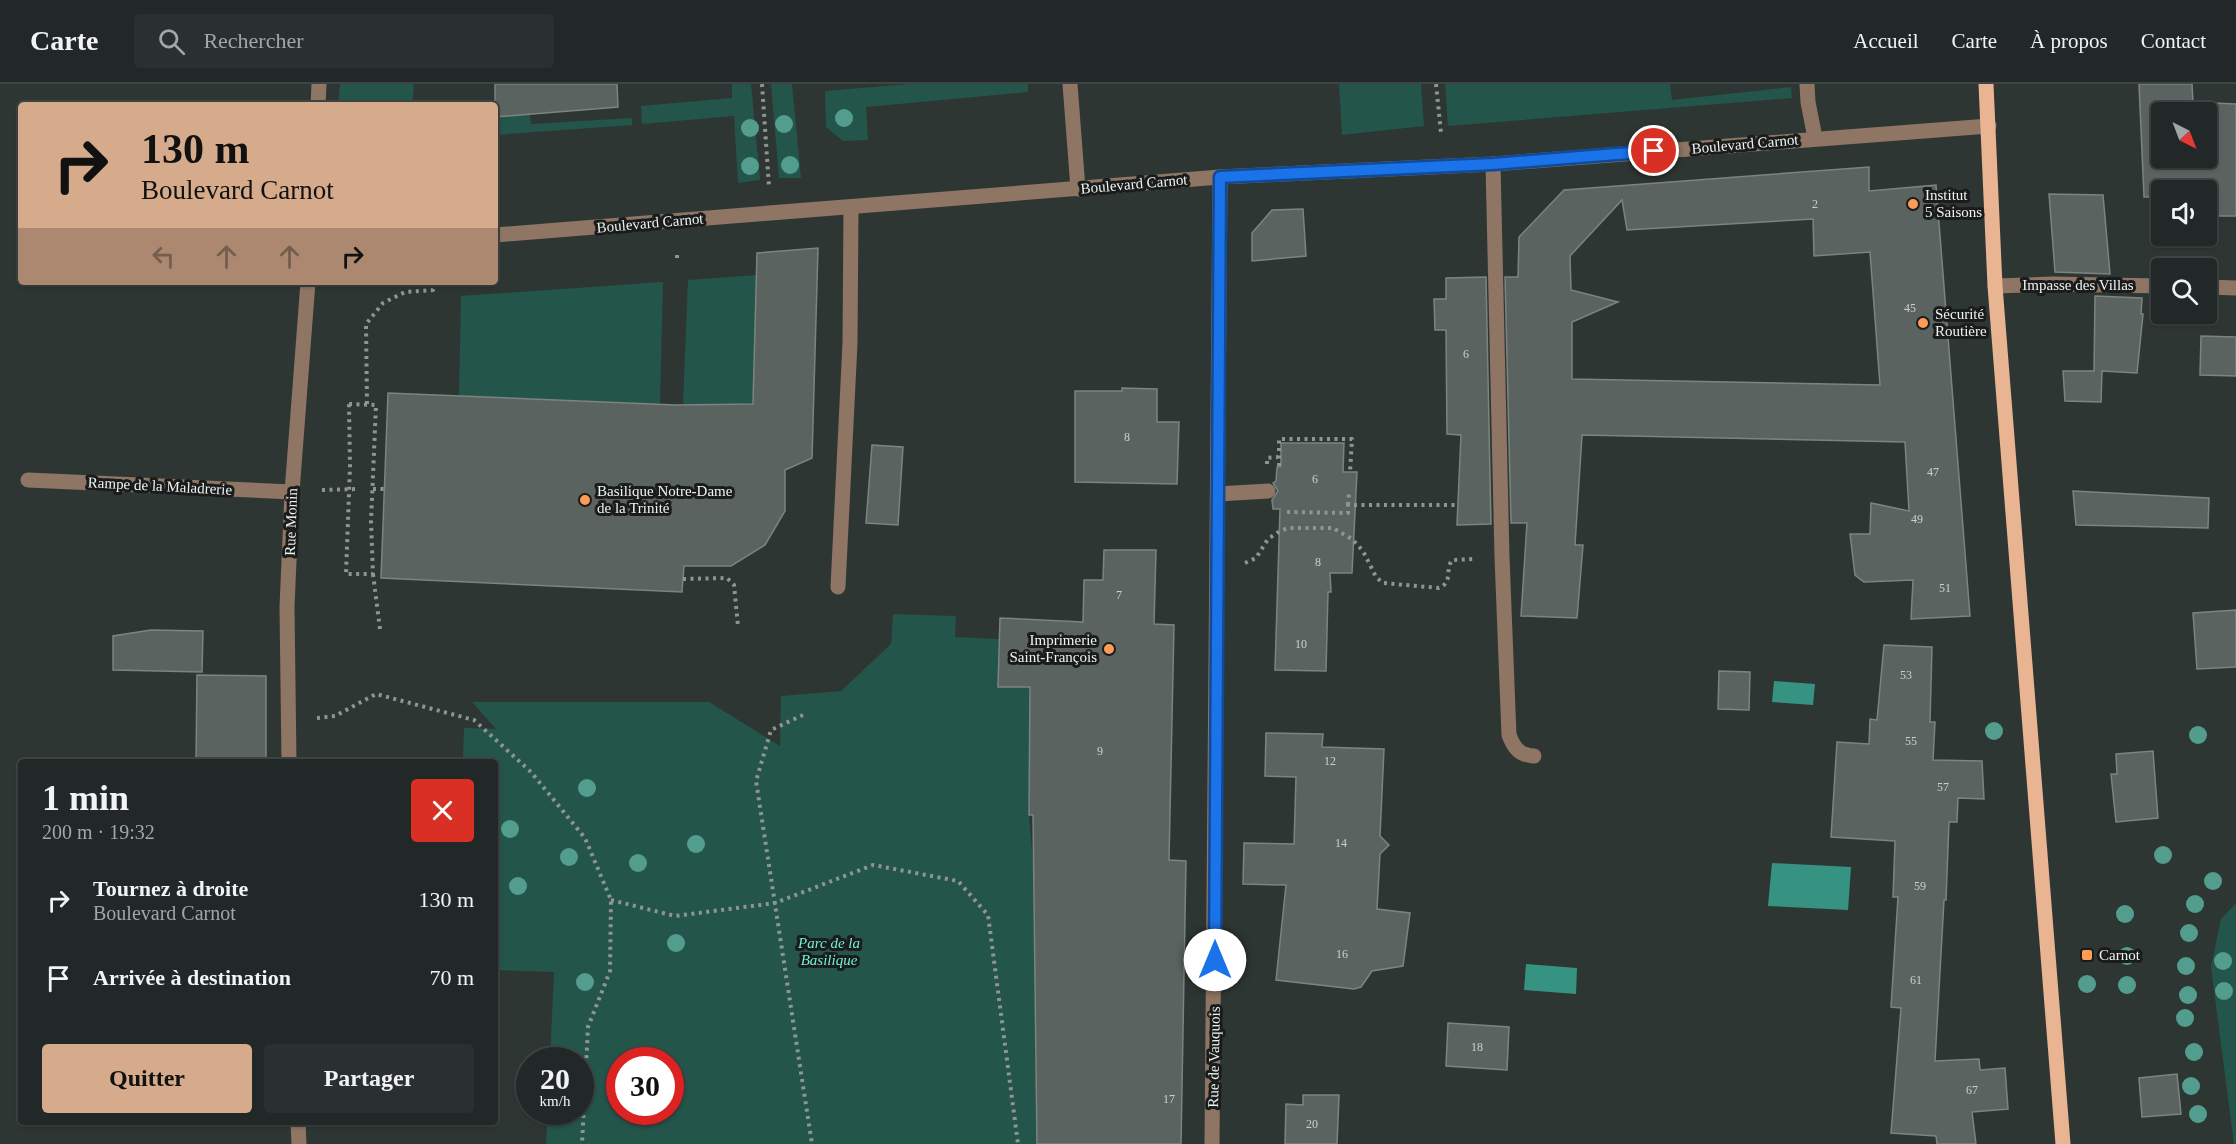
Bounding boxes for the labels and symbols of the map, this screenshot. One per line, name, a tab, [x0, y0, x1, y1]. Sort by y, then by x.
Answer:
north arrow	[2151, 102, 2217, 168]
pin	[1628, 125, 1679, 176]
street label: Boulevard Carnot	[1691, 131, 1800, 157]
street label: Boulevard Carnot	[1080, 171, 1189, 197]
place label: Institut 5 Saisons	[1925, 187, 1982, 220]
house number: 2	[1812, 197, 1818, 211]
marker: Institut 5 Saisons	[1906, 197, 1920, 211]
street label: Boulevard Carnot	[596, 210, 705, 236]
street label: Impasse des Villas	[2022, 277, 2134, 293]
house number: 45	[1904, 301, 1916, 315]
place label: Sécurité Routière	[1935, 306, 1987, 339]
marker: Sécurité Routière	[1916, 316, 1930, 330]
house number: 6	[1463, 347, 1469, 361]
house number: 8	[1124, 430, 1130, 444]
house number: 47	[1927, 465, 1939, 479]
house number: 6	[1312, 472, 1318, 486]
street label: Rampe de la Maladrerie	[87, 474, 233, 498]
place label: Basilique Notre-Dame de la Trinité	[597, 483, 733, 516]
street label: Rue Monin	[282, 487, 300, 556]
marker: Basilique Notre-Dame de la Trinité	[578, 493, 592, 507]
house number: 49	[1911, 512, 1923, 526]
house number: 8	[1315, 555, 1321, 569]
house number: 51	[1939, 581, 1951, 595]
house number: 7	[1116, 588, 1122, 602]
place label: Imprimerie Saint-François	[1010, 632, 1097, 665]
house number: 10	[1295, 637, 1307, 651]
marker: Imprimerie Saint-François	[1102, 642, 1116, 656]
house number: 53	[1900, 668, 1912, 682]
house number: 55	[1905, 734, 1917, 748]
house number: 9	[1097, 744, 1103, 758]
house number: 12	[1324, 754, 1336, 768]
house number: 57	[1937, 780, 1949, 794]
house number: 14	[1335, 836, 1347, 850]
house number: 59	[1914, 879, 1926, 893]
position arrow	[1183, 928, 1247, 992]
park label: Parc de la Basilique	[797, 935, 860, 968]
house number: 16	[1336, 947, 1348, 961]
place label: Carnot	[2099, 947, 2141, 963]
marker: Carnot	[2080, 948, 2094, 962]
house number: 61	[1910, 973, 1922, 987]
street label: Rue de Vauquois	[1205, 1006, 1223, 1108]
house number: 18	[1471, 1040, 1483, 1054]
speed limit sign: 30	[606, 1047, 684, 1125]
house number: 67	[1966, 1083, 1978, 1097]
house number: 17	[1163, 1092, 1175, 1106]
house number: 20	[1306, 1117, 1318, 1131]

